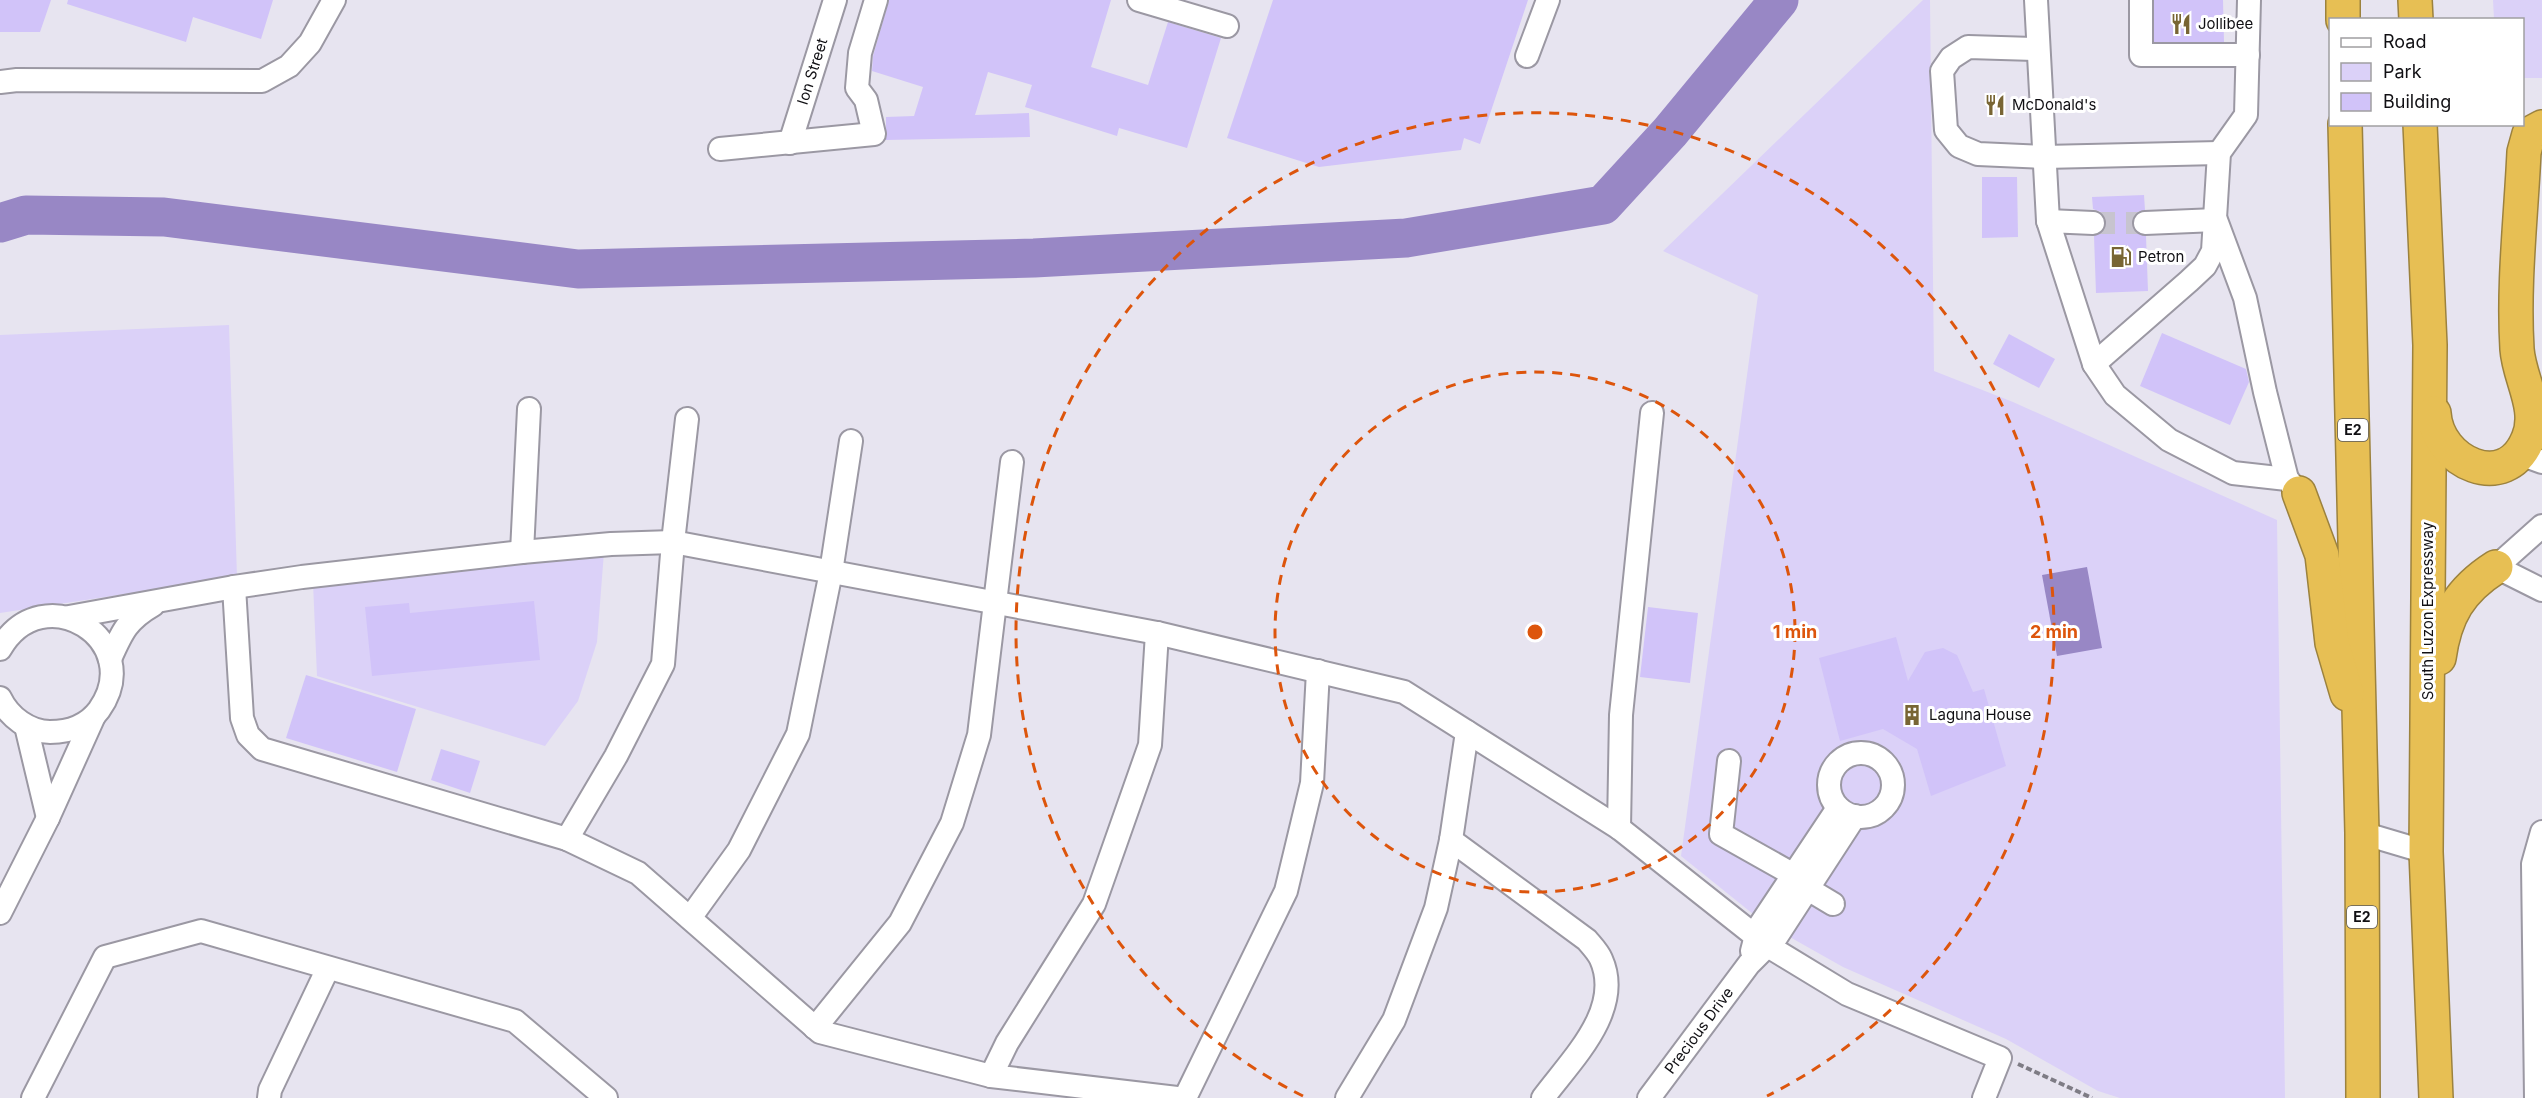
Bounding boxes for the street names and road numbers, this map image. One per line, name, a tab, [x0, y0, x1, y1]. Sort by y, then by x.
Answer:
street label: Ion Street	[793, 36, 831, 107]
road number: E2	[2338, 419, 2368, 441]
street label: South Luzon Expressway	[2418, 521, 2437, 700]
road number: E2	[2347, 906, 2377, 928]
street label: Precious Drive	[1660, 983, 1737, 1077]

